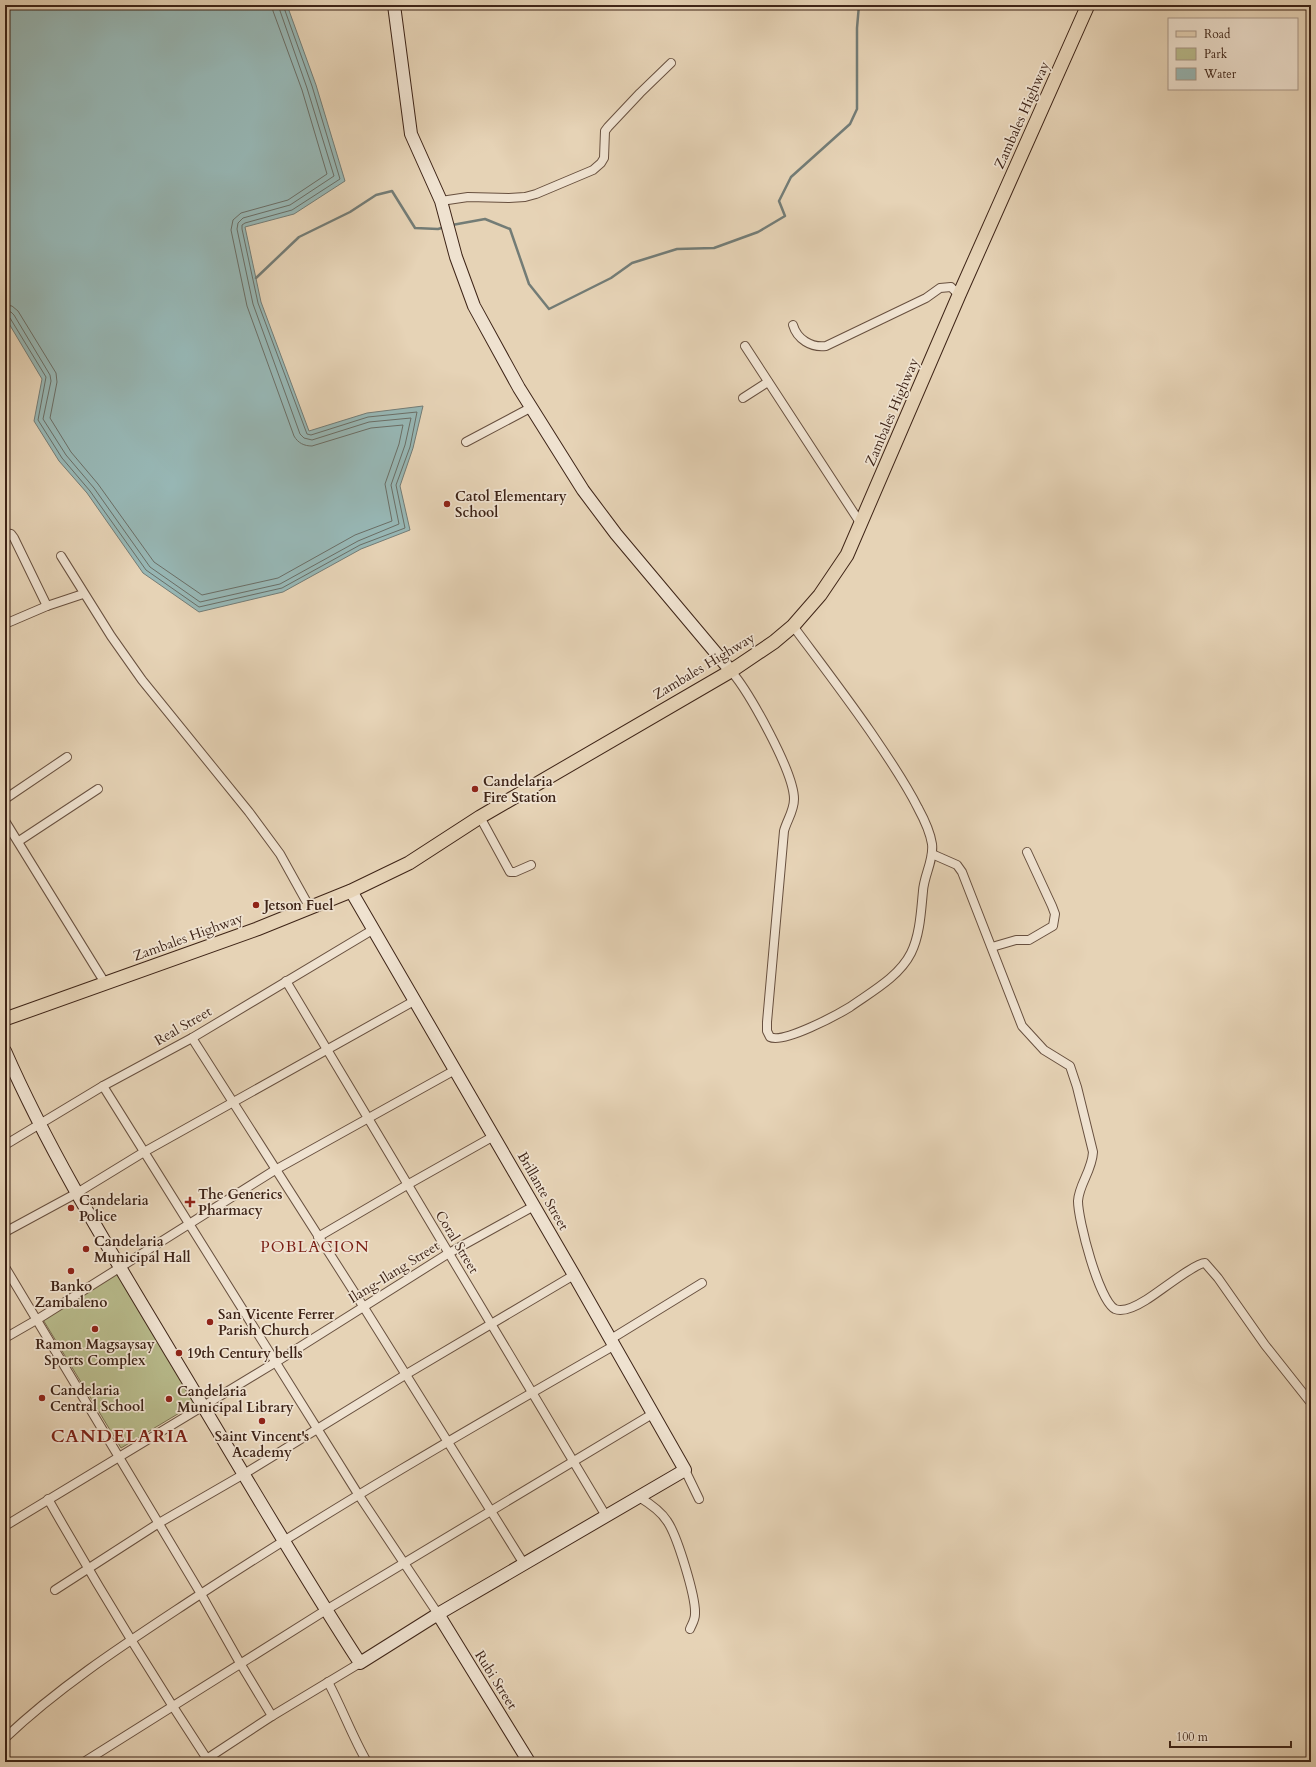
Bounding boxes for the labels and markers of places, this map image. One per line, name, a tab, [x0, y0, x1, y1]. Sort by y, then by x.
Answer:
place label: Catol Elementary School	[455, 487, 567, 522]
marker: Catol Elementary School	[442, 499, 452, 509]
place label: Candelaria Fire Station	[483, 772, 557, 807]
marker: Candelaria Fire Station	[470, 784, 480, 794]
place label: Jetson Fuel	[262, 896, 333, 915]
marker: Jetson Fuel	[251, 900, 261, 910]
place label: The Generics Pharmacy	[198, 1185, 282, 1220]
place label: Candelaria Police	[79, 1191, 149, 1226]
marker: The Generics Pharmacy	[185, 1197, 195, 1207]
marker: Candelaria Police	[66, 1203, 76, 1213]
place label: Candelaria Municipal Hall	[94, 1232, 191, 1267]
marker: Candelaria Municipal Hall	[81, 1244, 91, 1254]
marker: Banko Zambaleno	[66, 1266, 76, 1276]
place label: Banko Zambaleno	[35, 1277, 107, 1312]
place label: San Vicente Ferrer Parish Church	[218, 1305, 335, 1340]
marker: San Vicente Ferrer Parish Church	[205, 1317, 215, 1327]
marker: Ramon Magsaysay Sports Complex	[90, 1324, 100, 1334]
place label: Ramon Magsaysay Sports Complex	[35, 1335, 155, 1370]
place label: 19th Century bells	[187, 1344, 303, 1363]
marker: 19th Century bells	[174, 1348, 184, 1358]
place label: Candelaria Central School	[50, 1381, 144, 1416]
place label: Candelaria Municipal Library	[177, 1382, 294, 1417]
marker: Candelaria Central School	[37, 1393, 47, 1403]
marker: Candelaria Municipal Library	[164, 1394, 174, 1404]
marker: Saint Vincent's Academy	[257, 1416, 267, 1426]
place label: Saint Vincent's Academy	[215, 1427, 309, 1462]

